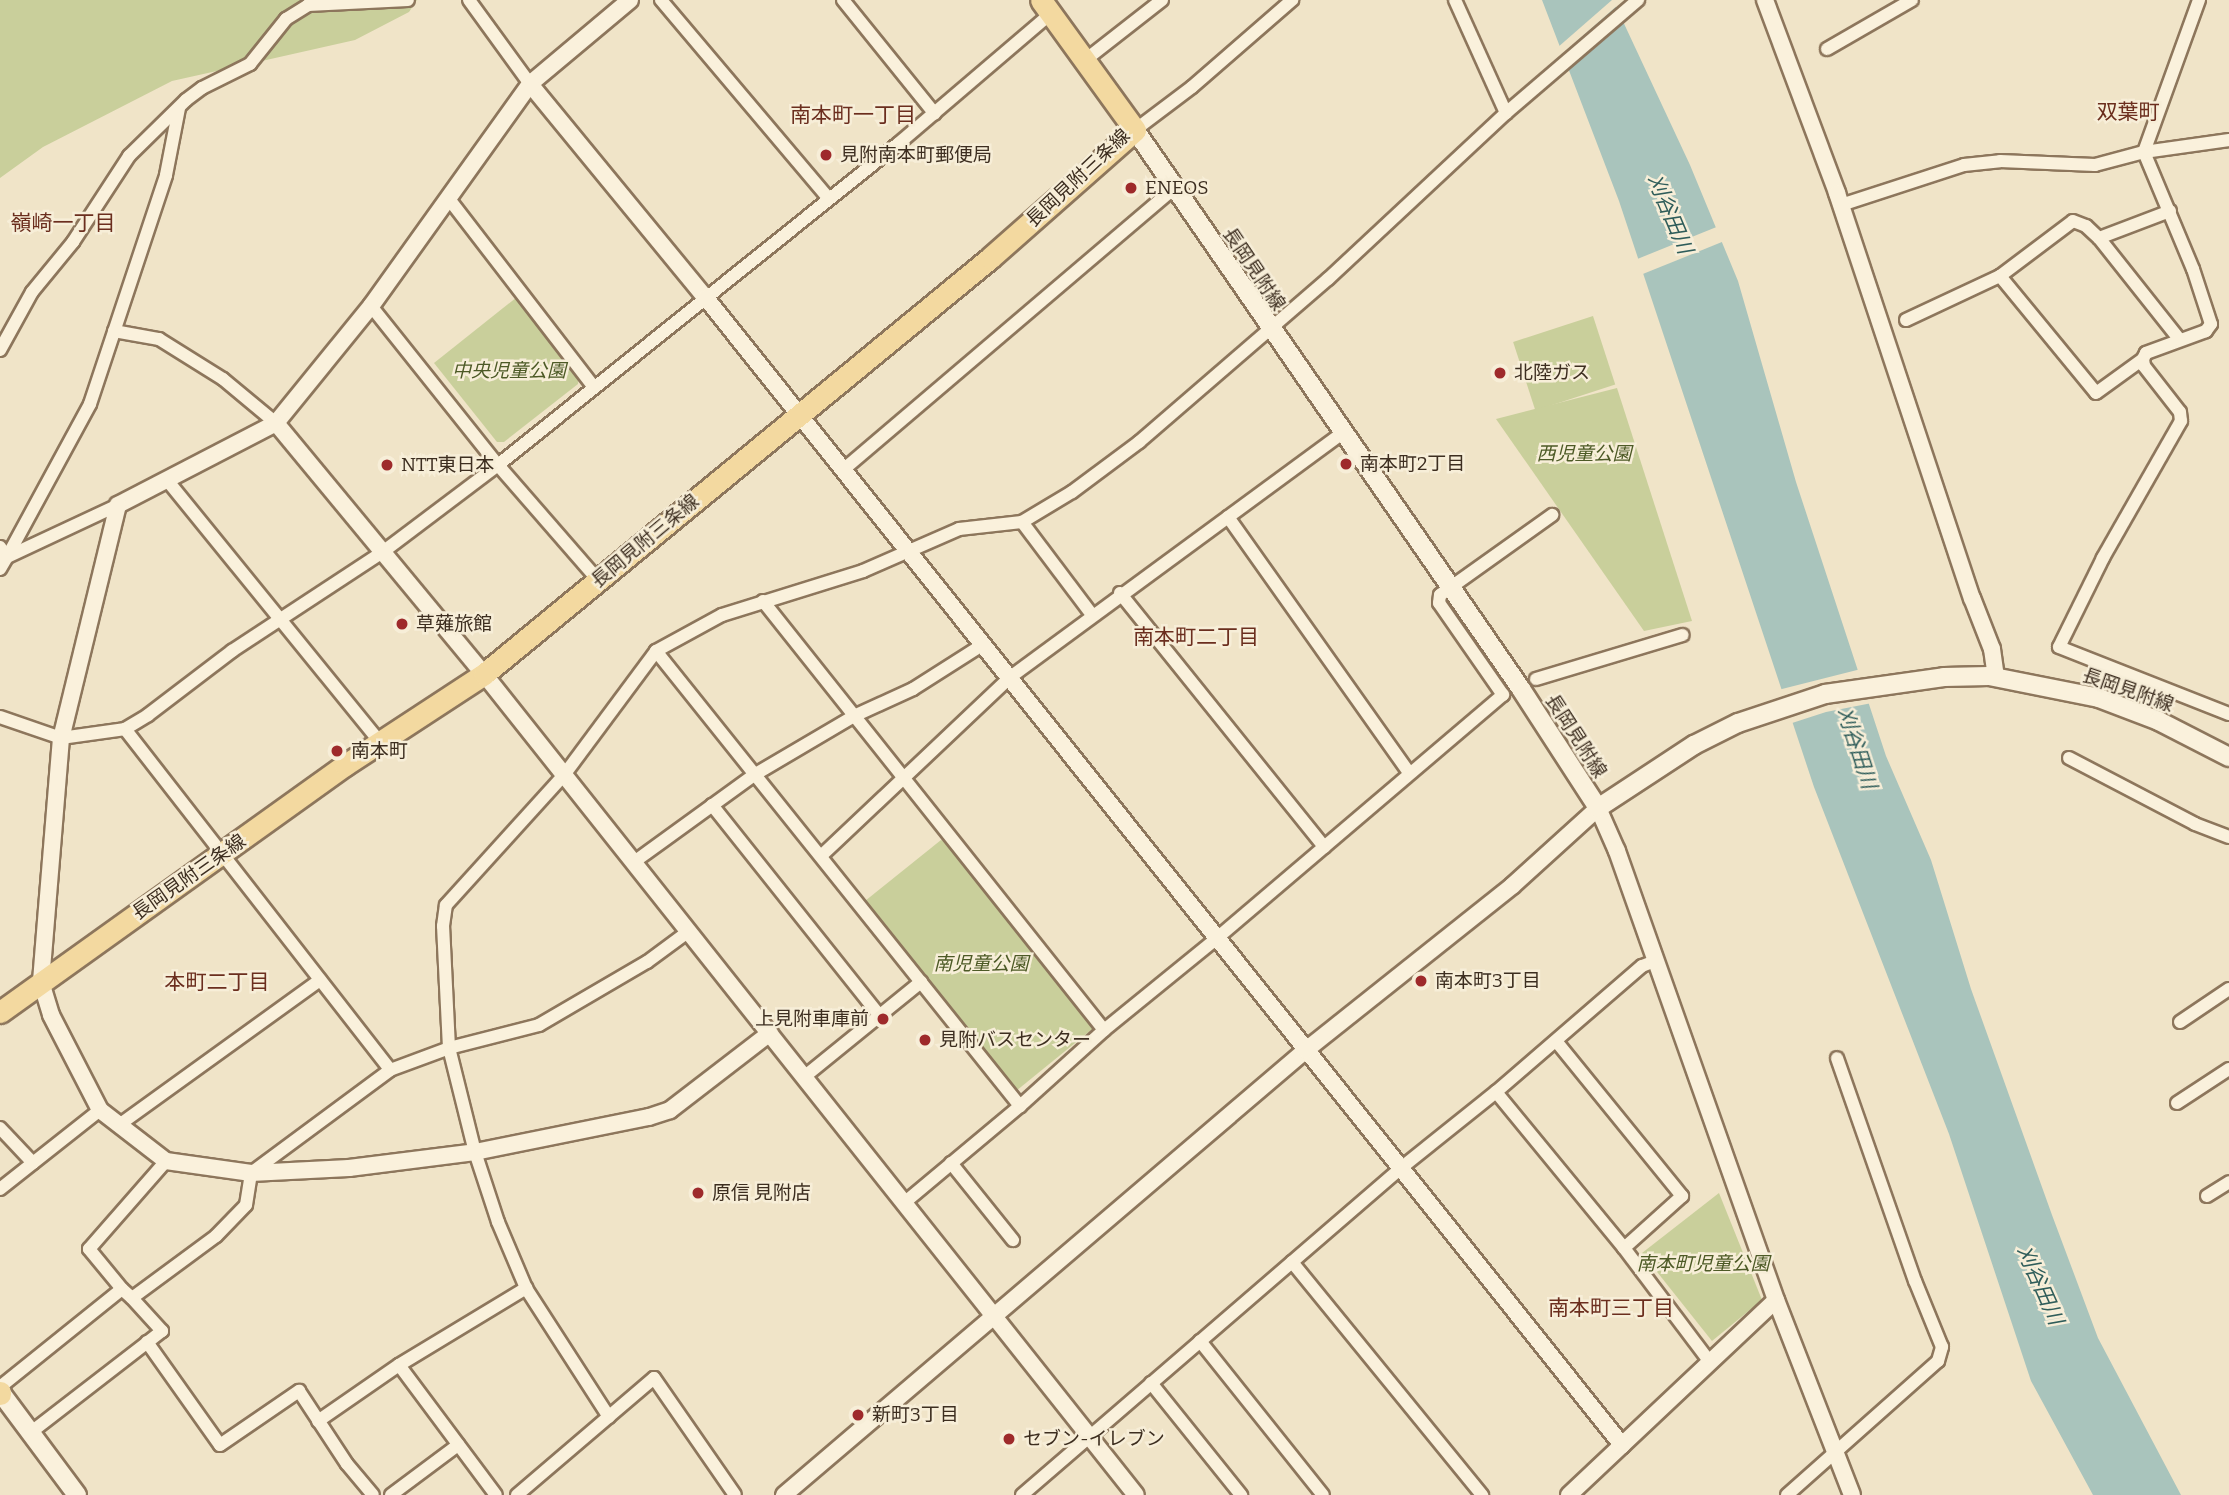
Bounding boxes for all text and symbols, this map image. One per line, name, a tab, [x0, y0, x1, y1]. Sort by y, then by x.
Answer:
district label: 双葉町	[2097, 99, 2159, 125]
district label: 南本町一丁目	[790, 102, 916, 128]
street label: 長岡見附三条線	[1022, 124, 1134, 232]
place label: 見附南本町郵便局	[840, 144, 992, 166]
marker: 見附南本町郵便局	[818, 147, 834, 163]
water label: 刈谷田川	[1642, 170, 1698, 258]
place label: ENEOS	[1145, 177, 1209, 199]
marker: ENEOS	[1123, 180, 1139, 196]
district label: 嶺崎一丁目	[11, 210, 115, 236]
street label: 長岡見附線	[1218, 223, 1290, 315]
park label: 中央児童公園	[452, 360, 566, 382]
place label: 北陸ガス	[1514, 362, 1590, 384]
marker: 北陸ガス	[1492, 365, 1508, 381]
park label: 西児童公園	[1537, 443, 1631, 465]
place label: 南本町2丁目	[1360, 453, 1465, 475]
place label: NTT東日本	[401, 454, 495, 476]
marker: 南本町2丁目	[1338, 456, 1354, 472]
marker: NTT東日本	[379, 457, 395, 473]
street label: 長岡見附三条線	[587, 490, 703, 592]
place label: 草薙旅館	[416, 613, 492, 635]
marker: 草薙旅館	[394, 616, 410, 632]
district label: 南本町二丁目	[1133, 624, 1259, 650]
street label: 長岡見附線	[2079, 664, 2177, 716]
street label: 長岡見附線	[1541, 690, 1611, 782]
water label: 刈谷田川	[1832, 704, 1882, 792]
place label: 南本町	[351, 740, 408, 762]
marker: 南本町	[329, 743, 345, 759]
street label: 長岡見附三条線	[128, 830, 250, 924]
park label: 南児童公園	[934, 953, 1028, 975]
district label: 本町二丁目	[165, 969, 269, 995]
place label: 南本町3丁目	[1435, 970, 1541, 992]
marker: 南本町3丁目	[1413, 973, 1429, 989]
place label: 上見附車庫前	[755, 1008, 869, 1030]
marker: 上見附車庫前	[875, 1011, 891, 1027]
place label: 見附バスセンター	[939, 1029, 1091, 1051]
marker: 見附バスセンター	[917, 1032, 933, 1048]
place label: 原信 見附店	[712, 1182, 811, 1204]
marker: 原信 見附店	[690, 1185, 706, 1201]
water label: 刈谷田川	[2011, 1242, 2069, 1328]
park label: 南本町児童公園	[1637, 1253, 1769, 1275]
district label: 南本町三丁目	[1548, 1295, 1674, 1321]
place label: 新町3丁目	[872, 1404, 959, 1426]
marker: 新町3丁目	[850, 1407, 866, 1423]
place label: セブン-イレブン	[1023, 1428, 1165, 1450]
marker: セブン-イレブン	[1001, 1431, 1017, 1447]

